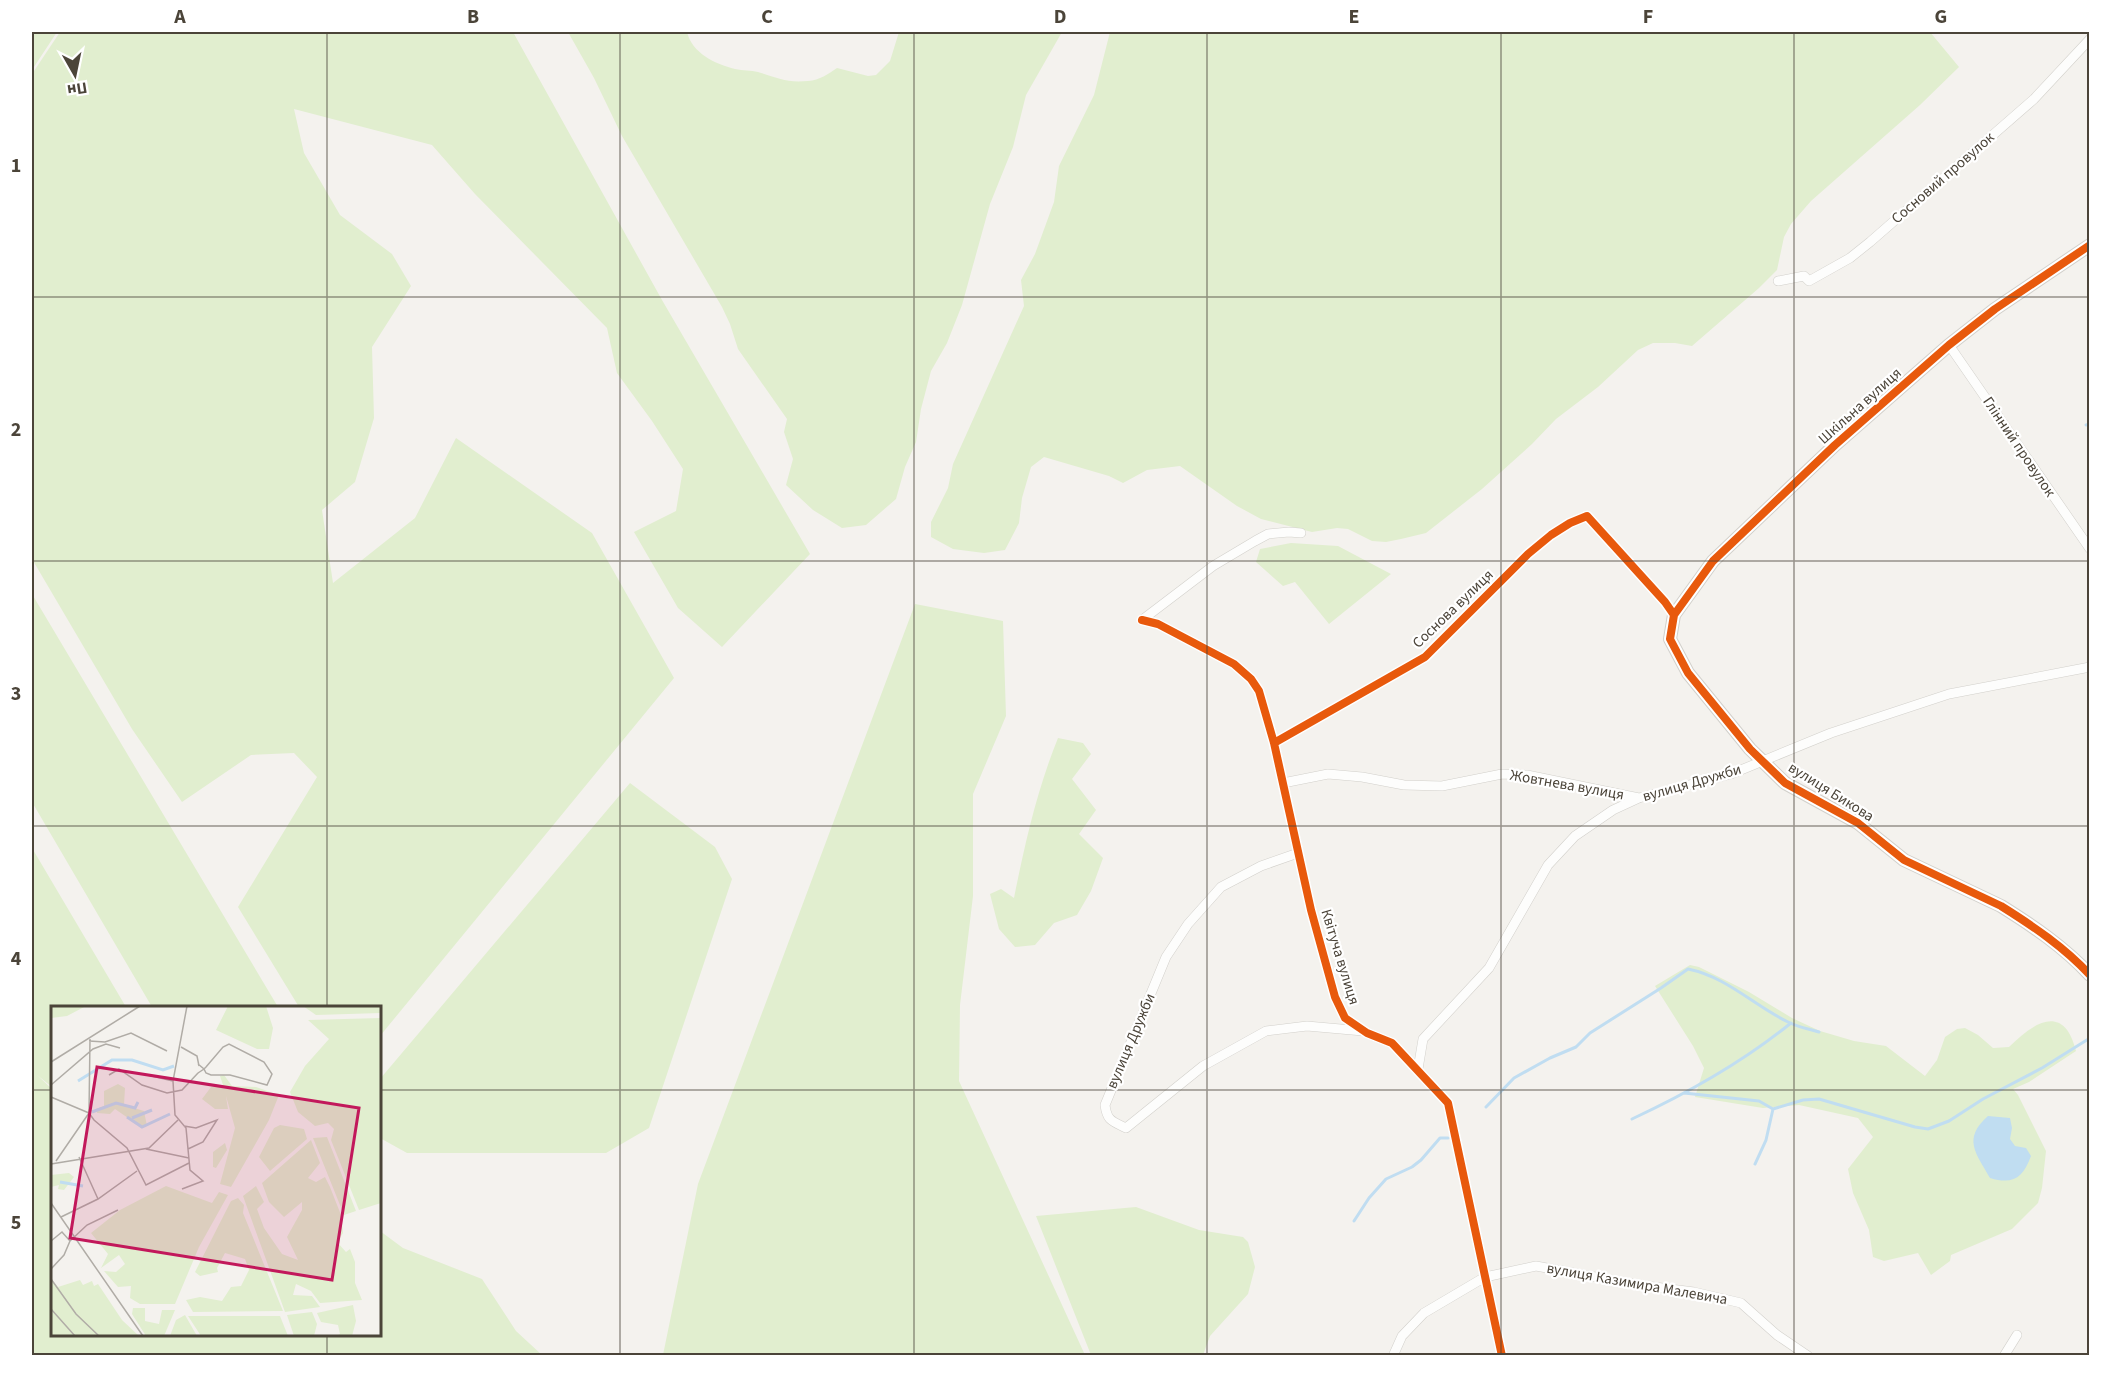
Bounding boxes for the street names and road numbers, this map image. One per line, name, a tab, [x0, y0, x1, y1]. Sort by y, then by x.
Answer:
street label: Сосновий провулок	[1887, 127, 2000, 229]
street label: Шкільна вулиця	[1814, 363, 1906, 449]
street label: Глінний провулок	[1978, 393, 2061, 502]
street label: Соснова вулиця	[1408, 565, 1498, 653]
street label: вулиця Бикова	[1784, 757, 1878, 827]
street label: вулиця Дружби	[1640, 759, 1744, 807]
street label: Жовтнева вулиця	[1508, 765, 1626, 805]
street label: Квітуча вулиця	[1315, 907, 1365, 1007]
street label: вулиця Дружби	[1101, 990, 1161, 1092]
street label: вулиця Казимира Малевича	[1545, 1258, 1729, 1310]

